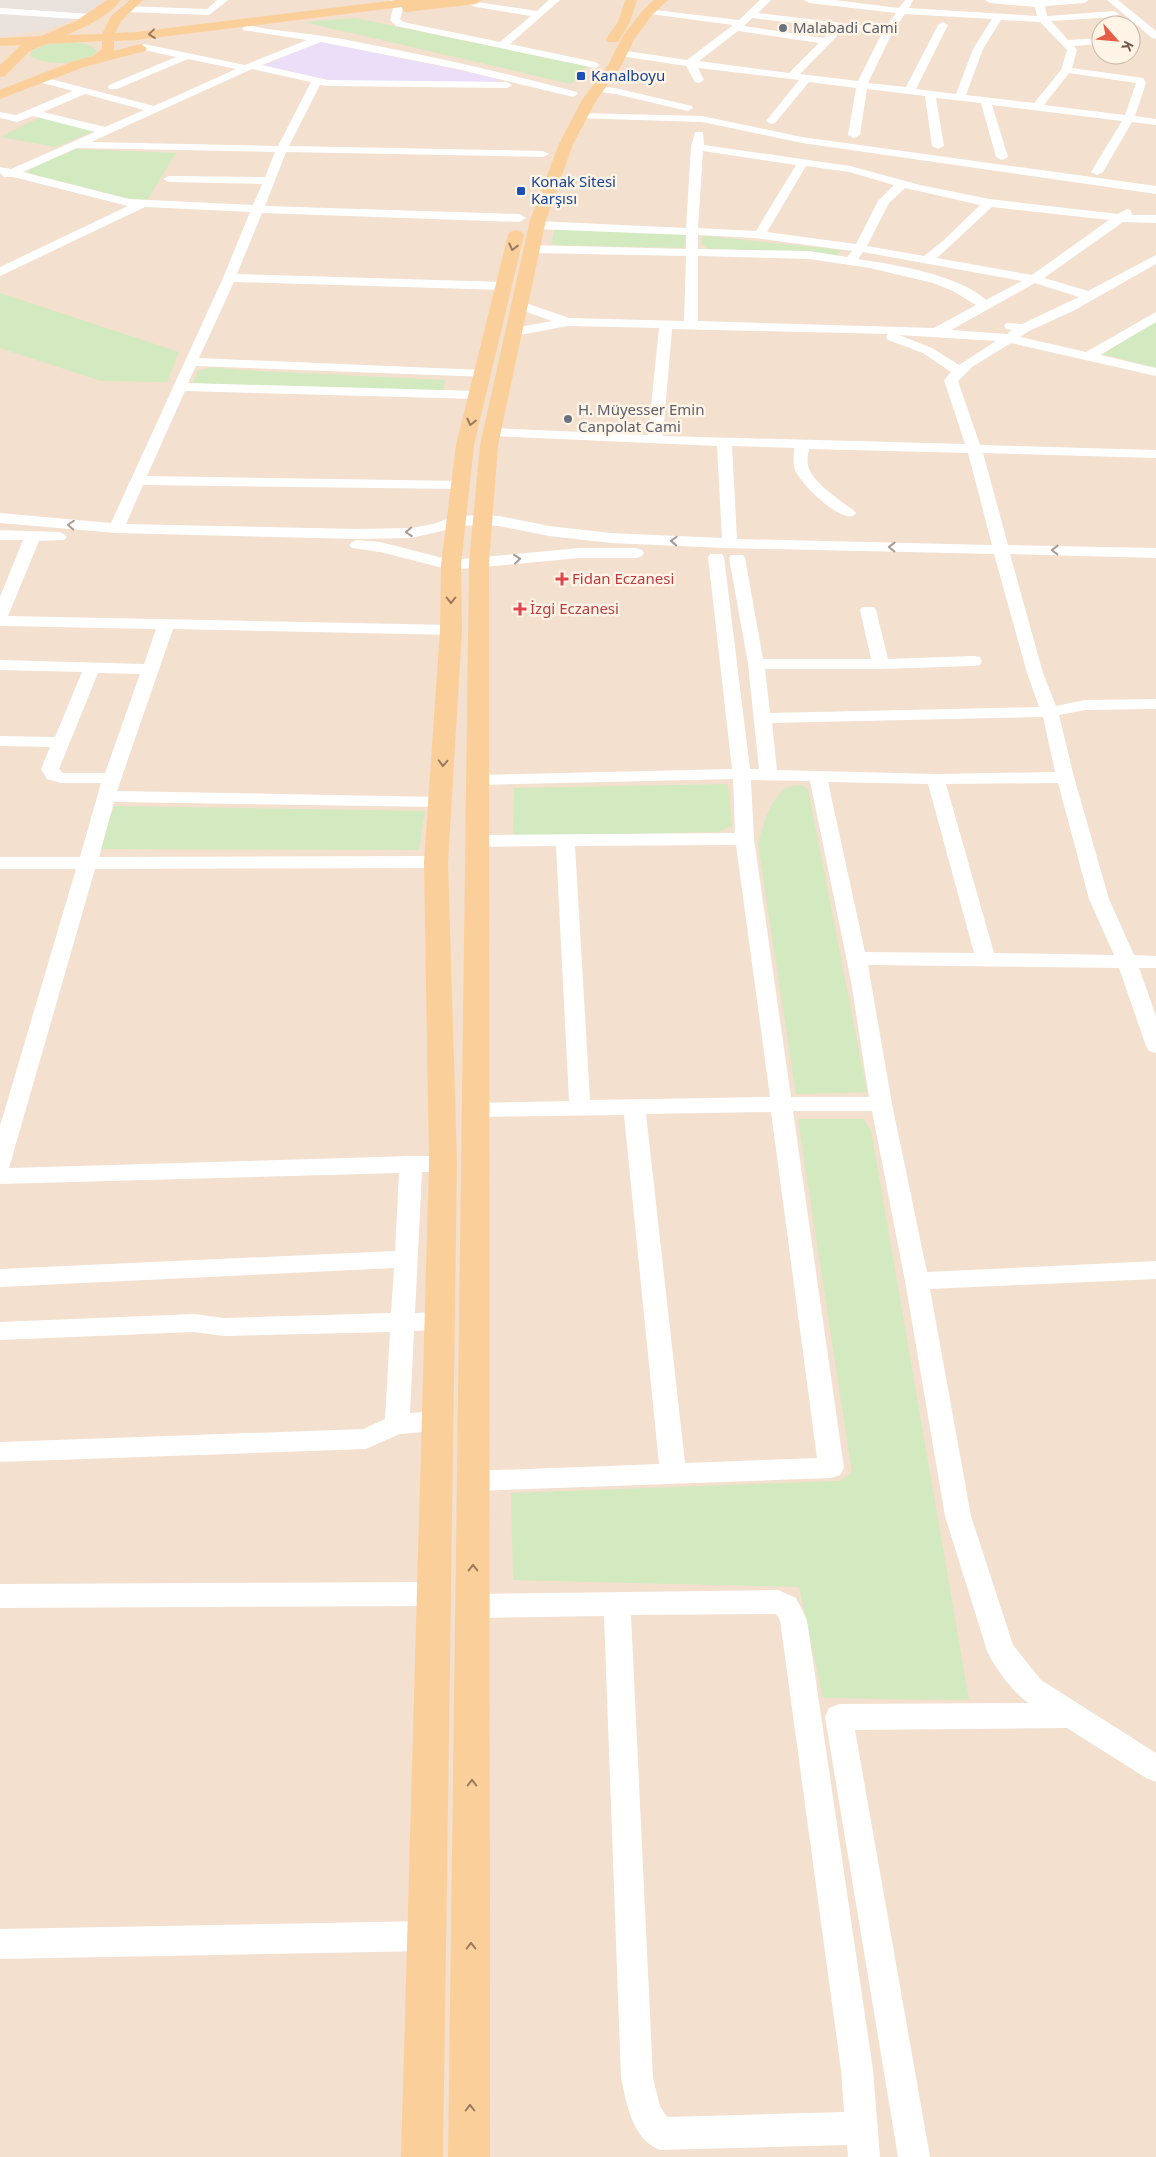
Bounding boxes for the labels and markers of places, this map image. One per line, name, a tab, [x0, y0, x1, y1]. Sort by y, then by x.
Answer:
place label: Malabadi Cami	[793, 17, 898, 37]
marker: Malabadi Cami	[777, 22, 789, 34]
place label: Kanalboyu	[591, 65, 665, 85]
marker: Kanalboyu	[575, 70, 587, 82]
place label: Konak Sitesi Karşısı	[531, 171, 616, 208]
marker: Konak Sitesi Karşısı	[515, 185, 527, 197]
place label: H. Müyesser Emin Canpolat Cami	[578, 399, 704, 436]
marker: H. Müyesser Emin Canpolat Cami	[562, 413, 574, 425]
place label: Fidan Eczanesi	[572, 568, 674, 588]
marker: Fidan Eczanesi	[556, 573, 568, 585]
place label: İzgi Eczanesi	[530, 598, 619, 618]
marker: İzgi Eczanesi	[514, 603, 526, 615]

